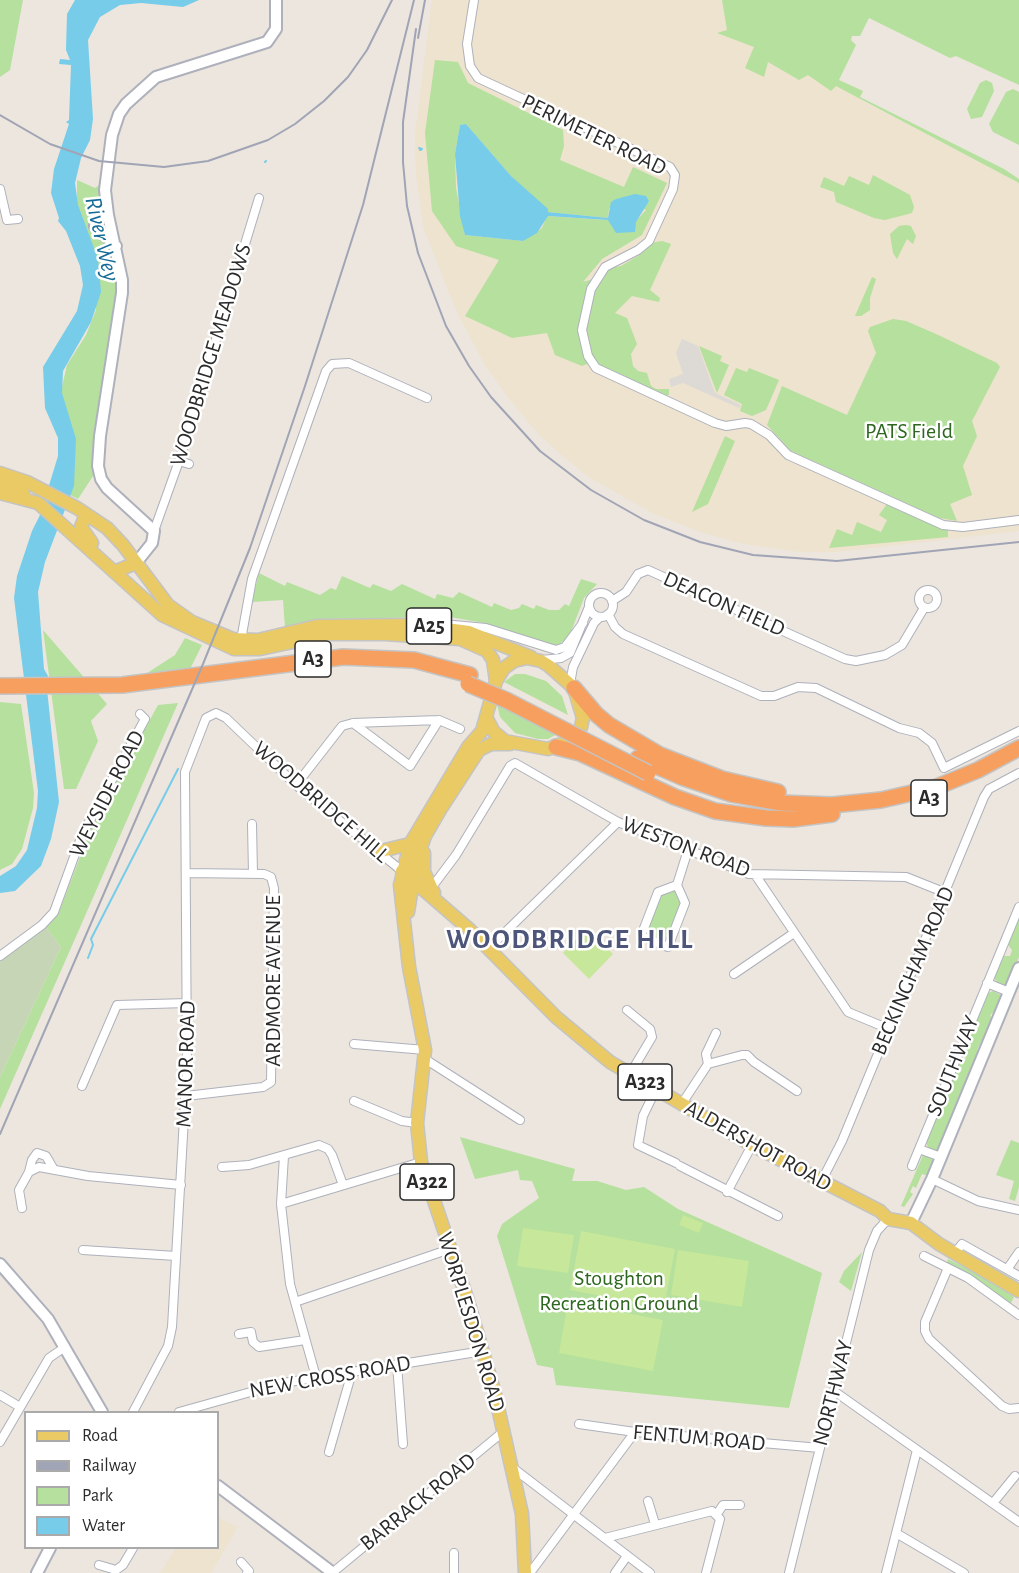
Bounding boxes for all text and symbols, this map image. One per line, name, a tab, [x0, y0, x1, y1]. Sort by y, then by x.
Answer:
street label: PERIMETER ROAD	[517, 89, 671, 181]
water label: River Wey	[78, 194, 126, 284]
street label: WOODBRIDGE MEADOWS	[165, 241, 257, 469]
park label: PATS Field	[865, 418, 953, 444]
street label: DEACON FIELD	[659, 565, 789, 643]
road number: A25	[406, 608, 452, 644]
road number: A3	[295, 641, 331, 677]
street label: WEYSIDE ROAD	[64, 726, 150, 862]
street label: WOODBRIDGE HILL	[247, 736, 395, 868]
road number: A3	[911, 780, 947, 816]
street label: WESTON ROAD	[618, 810, 754, 884]
street label: BECKINGHAM ROAD	[866, 883, 960, 1059]
street label: ARDMORE AVENUE	[260, 895, 286, 1067]
district label: WOODBRIDGE HILL	[446, 923, 694, 957]
street label: MANOR ROAD	[171, 1000, 201, 1128]
street label: SOUTHWAY	[921, 1012, 985, 1120]
road number: A323	[618, 1064, 672, 1100]
street label: ALDERSHOT ROAD	[680, 1095, 836, 1197]
road number: A322	[400, 1164, 454, 1200]
street label: WORPLESDON ROAD	[431, 1229, 511, 1415]
park label: Stoughton Recreation Ground	[539, 1265, 699, 1316]
street label: NORTHWAY	[807, 1337, 859, 1449]
street label: NEW CROSS ROAD	[247, 1350, 413, 1404]
legend	[24, 1411, 219, 1549]
street label: FENTUM ROAD	[632, 1419, 766, 1457]
text: Road	[82, 1427, 118, 1445]
street label: BARRACK ROAD	[355, 1447, 481, 1557]
text: Railway	[82, 1457, 136, 1475]
text: Park	[82, 1487, 113, 1505]
text: Water	[82, 1517, 125, 1535]

